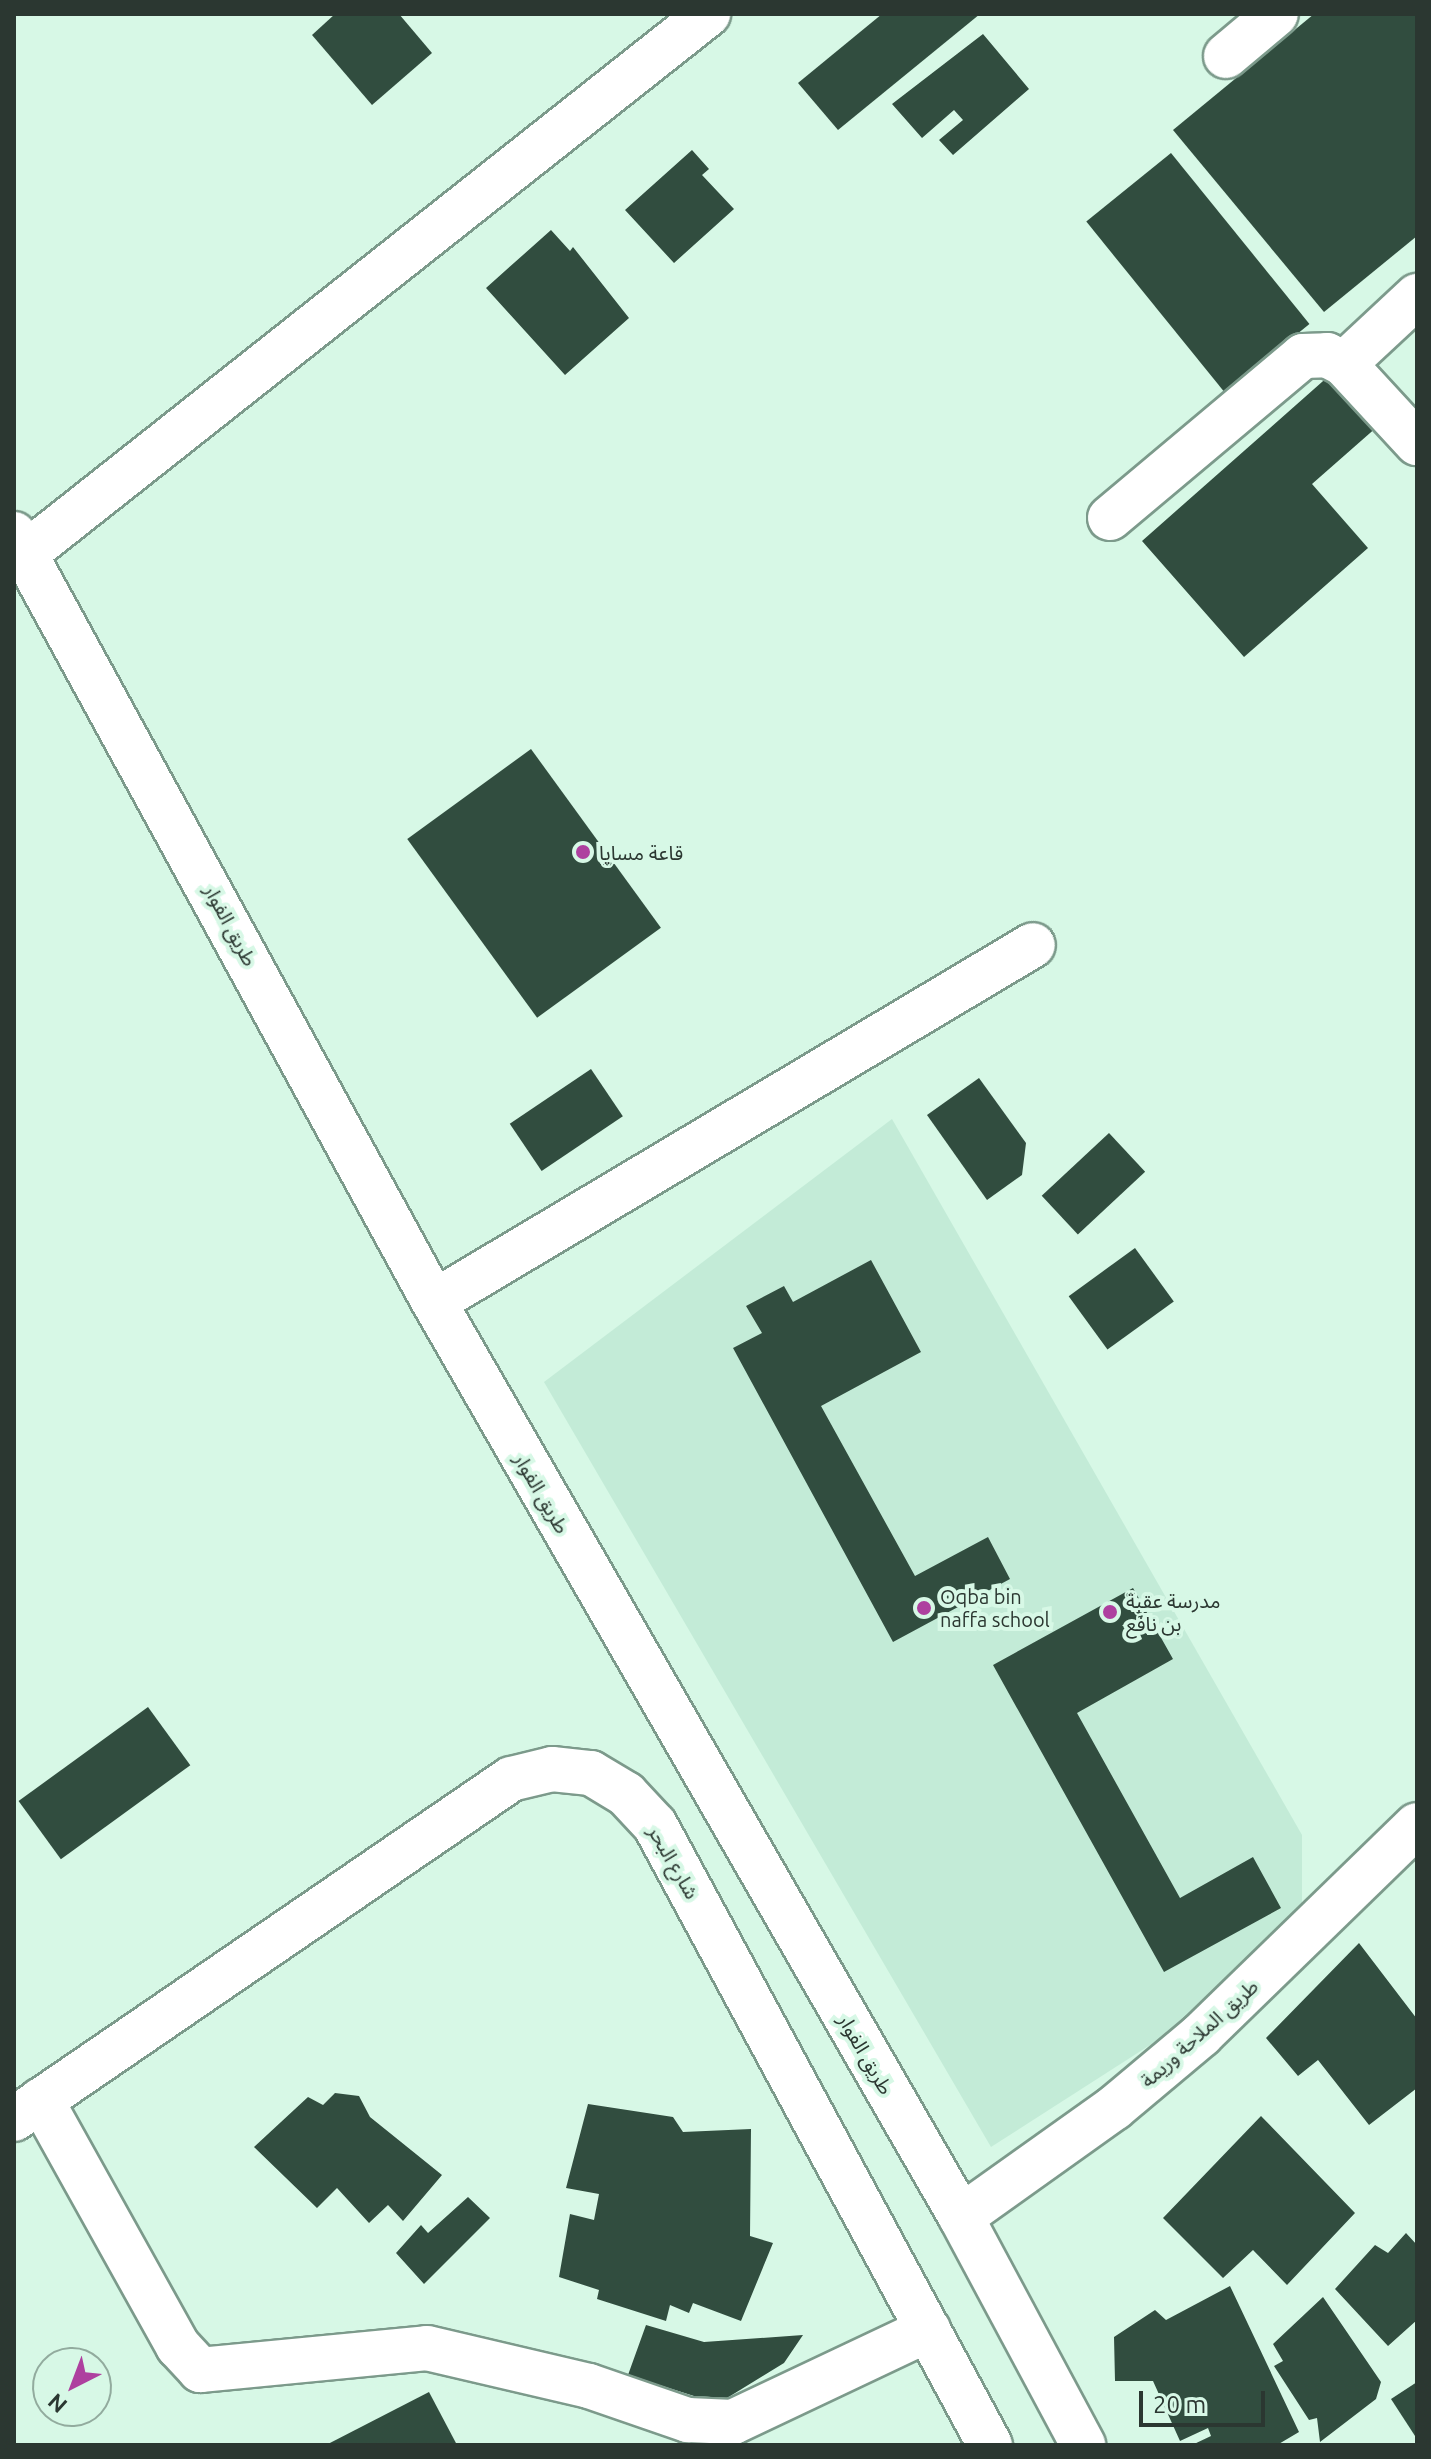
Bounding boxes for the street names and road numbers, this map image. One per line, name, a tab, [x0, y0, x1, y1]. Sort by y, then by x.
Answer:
street label: طريق الفوار	[200, 880, 262, 970]
street label: طريق الفوار	[509, 1448, 575, 1538]
street label: شارع البحر	[643, 1821, 705, 1903]
street label: طريق الملاحة وريمة	[1135, 1974, 1263, 2092]
street label: طريق الفوار	[833, 2009, 899, 2099]

